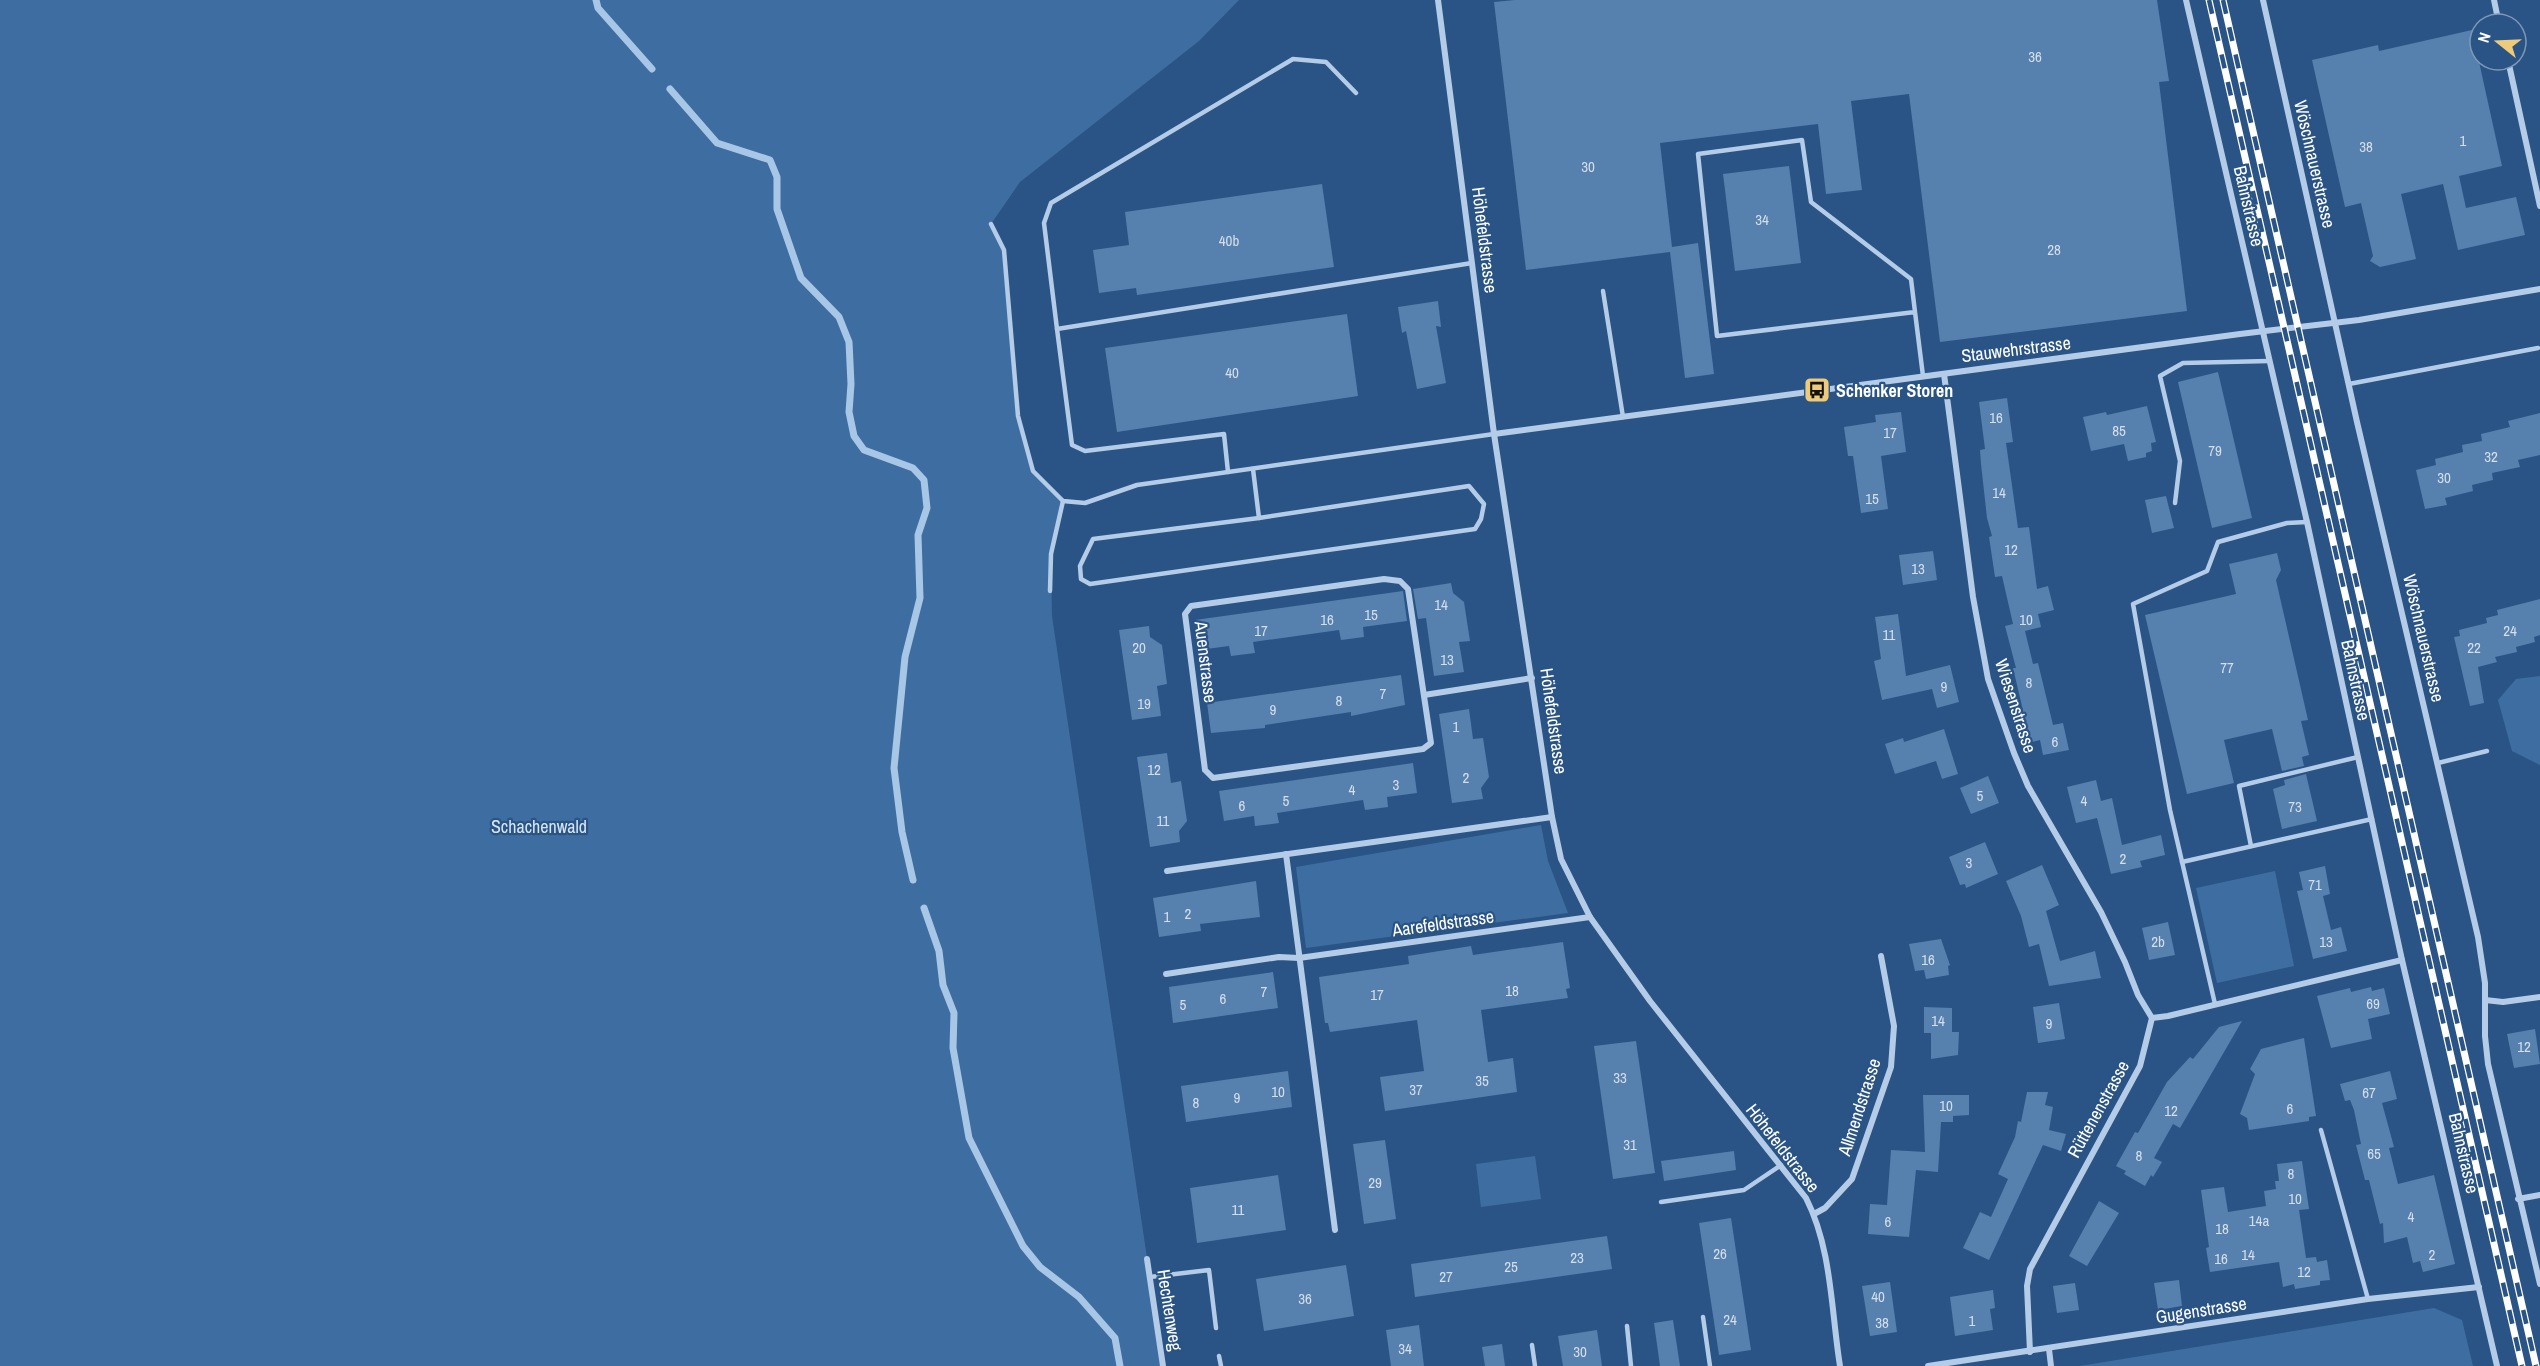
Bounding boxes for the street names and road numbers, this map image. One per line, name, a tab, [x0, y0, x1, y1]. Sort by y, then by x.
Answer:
street label: Wöschnauerstrasse	[2288, 98, 2342, 230]
street label: Bahnstrasse	[2228, 163, 2270, 249]
street label: Höhefeldstrasse	[1466, 186, 1504, 294]
street label: Stauwehrstrasse	[1960, 330, 2072, 368]
street label: Wöschnauerstrasse	[2397, 572, 2451, 704]
street label: Auenstrasse	[1188, 619, 1223, 704]
street label: Bahnstrasse	[2335, 637, 2377, 723]
street label: Wiesenstrasse	[1989, 656, 2043, 756]
street label: Höhefeldstrasse	[1534, 666, 1574, 776]
street label: Aarefeldstrasse	[1389, 903, 1496, 943]
street label: Allmendstrasse	[1831, 1055, 1886, 1160]
street label: Rüttenenstrasse	[2061, 1056, 2135, 1162]
street label: Höhefeldstrasse	[1740, 1098, 1826, 1198]
street label: Bahnstrasse	[2443, 1110, 2485, 1196]
street label: Hechtenweg	[1151, 1268, 1189, 1353]
street label: Gugenstrasse	[2154, 1290, 2248, 1330]

